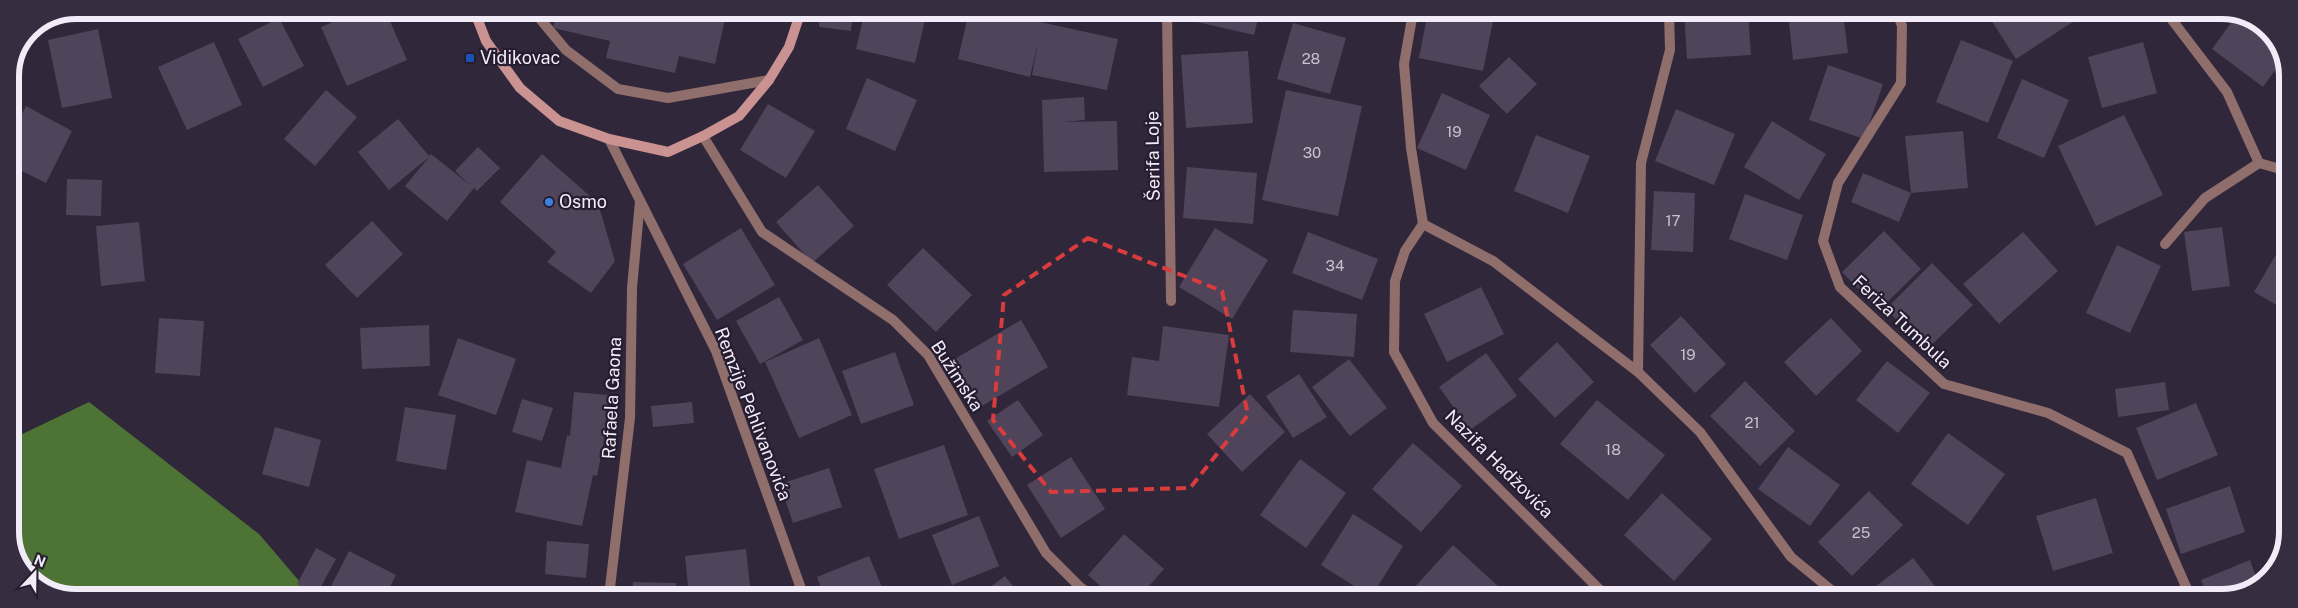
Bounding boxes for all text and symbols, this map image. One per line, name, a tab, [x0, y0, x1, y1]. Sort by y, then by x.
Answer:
place label: Vidikovac	[480, 47, 560, 68]
house number: 28	[1302, 50, 1320, 67]
marker: Vidikovac	[464, 52, 476, 64]
street label: Šerifa Loje	[1141, 111, 1164, 201]
house number: 19	[1446, 123, 1462, 140]
house number: 30	[1303, 144, 1321, 161]
place label: Osmo	[559, 191, 607, 212]
marker: Osmo	[543, 196, 555, 208]
house number: 17	[1665, 212, 1681, 229]
house number: 34	[1326, 257, 1344, 274]
street label: Feriza Tumbula	[1849, 270, 1956, 373]
street label: Remzije Pehlivanovića	[711, 324, 796, 503]
street label: Rafaela Gaona	[598, 336, 625, 460]
street label: Bužimska	[927, 336, 988, 415]
house number: 19	[1680, 346, 1696, 363]
street label: Nazifa Hadžovića	[1441, 405, 1558, 522]
house number: 21	[1744, 414, 1760, 431]
house number: 18	[1605, 441, 1621, 458]
house number: 25	[1852, 524, 1870, 541]
north arrow	[10, 548, 60, 598]
text: N	[32, 551, 48, 570]

